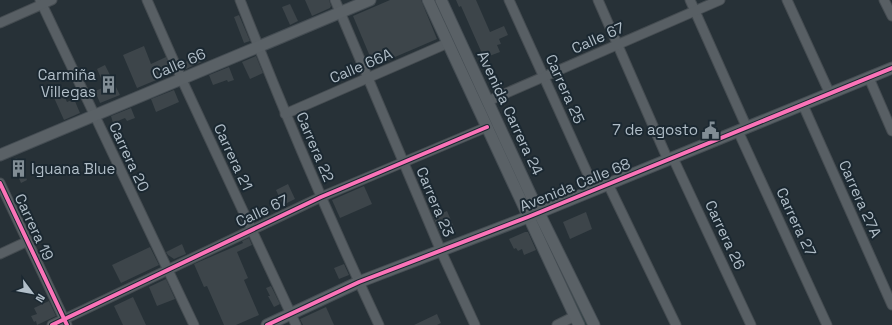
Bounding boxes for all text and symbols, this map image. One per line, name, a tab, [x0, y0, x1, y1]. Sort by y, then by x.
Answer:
street label: Calle 67	[568, 18, 627, 58]
street label: Calle 66	[149, 44, 209, 83]
street label: Calle 66A	[327, 44, 395, 87]
street label: Avenida Carrera 24	[473, 48, 548, 178]
street label: Carrera 25	[542, 51, 589, 127]
place label: Carmiña Villegas	[38, 65, 96, 101]
building icon: Carmiña Villegas	[99, 74, 119, 94]
street label: Carrera 22	[292, 109, 339, 185]
street label: Carrera 20	[105, 119, 154, 195]
street label: Carrera 21	[210, 120, 257, 193]
place label: 7 de agosto	[612, 120, 698, 139]
public building icon: 7 de agosto	[701, 120, 721, 140]
street label: Avenida Calle 68	[517, 154, 633, 215]
street label: Carrera 27A	[835, 157, 886, 241]
building icon: Iguana Blue	[8, 159, 28, 179]
place label: Iguana Blue	[31, 159, 116, 178]
street label: Carrera 23	[412, 164, 459, 240]
street label: Carrera 27	[772, 184, 821, 259]
street label: Carrera 19	[11, 190, 58, 263]
street label: Calle 67	[233, 190, 291, 231]
street label: Carrera 26	[701, 197, 750, 272]
north arrow	[12, 273, 52, 313]
text: N	[33, 291, 48, 305]

